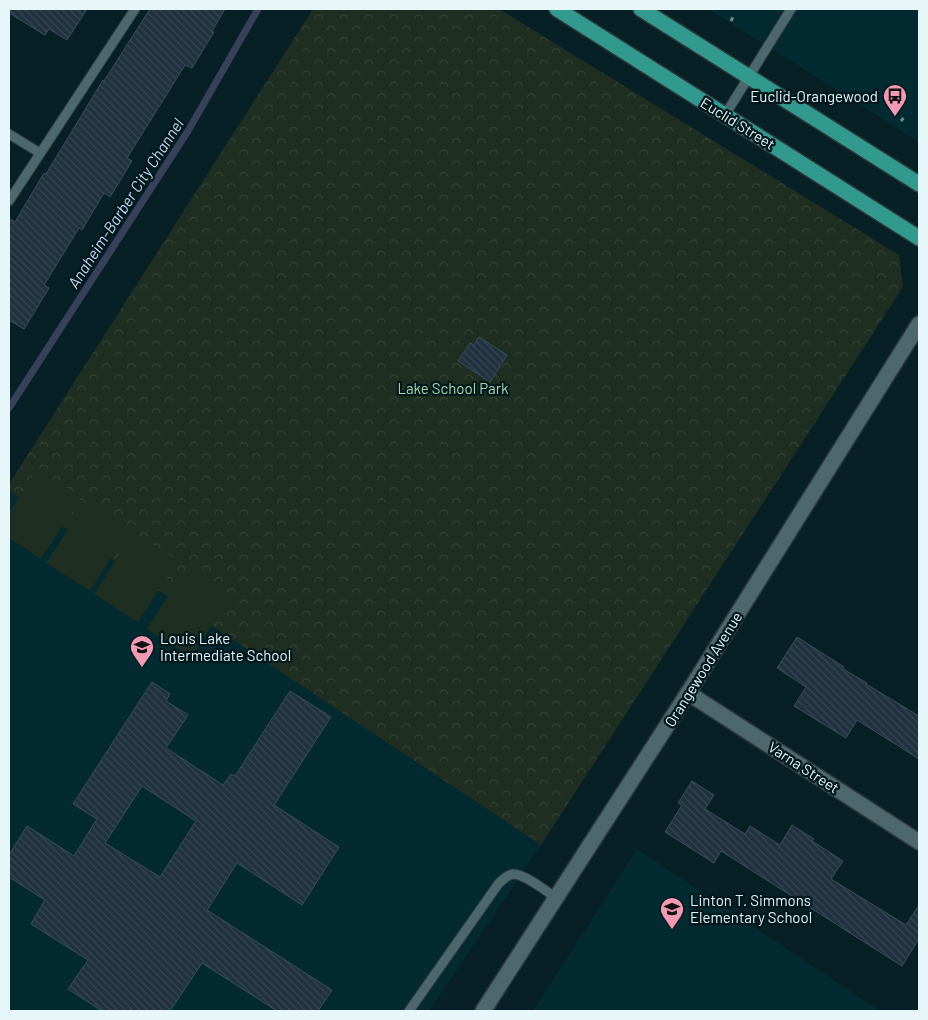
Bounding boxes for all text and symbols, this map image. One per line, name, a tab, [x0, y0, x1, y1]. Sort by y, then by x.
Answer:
bus stop icon: Euclid-Orangewood	[882, 83, 908, 117]
place label: Euclid-Orangewood	[750, 87, 878, 105]
street label: Euclid Street	[697, 93, 779, 153]
water label: Anaheim-Barber City Channel	[63, 114, 187, 291]
park label: Lake School Park	[397, 379, 509, 397]
street label: Orangewood Avenue	[660, 608, 746, 730]
place label: Louis Lake Intermediate School	[160, 629, 291, 664]
school or university icon: Louis Lake Intermediate School	[129, 634, 155, 668]
street label: Varna Street	[765, 737, 843, 797]
place label: Linton T. Simmons Elementary School	[690, 891, 812, 926]
school or university icon: Linton T. Simmons Elementary School	[659, 896, 685, 930]

